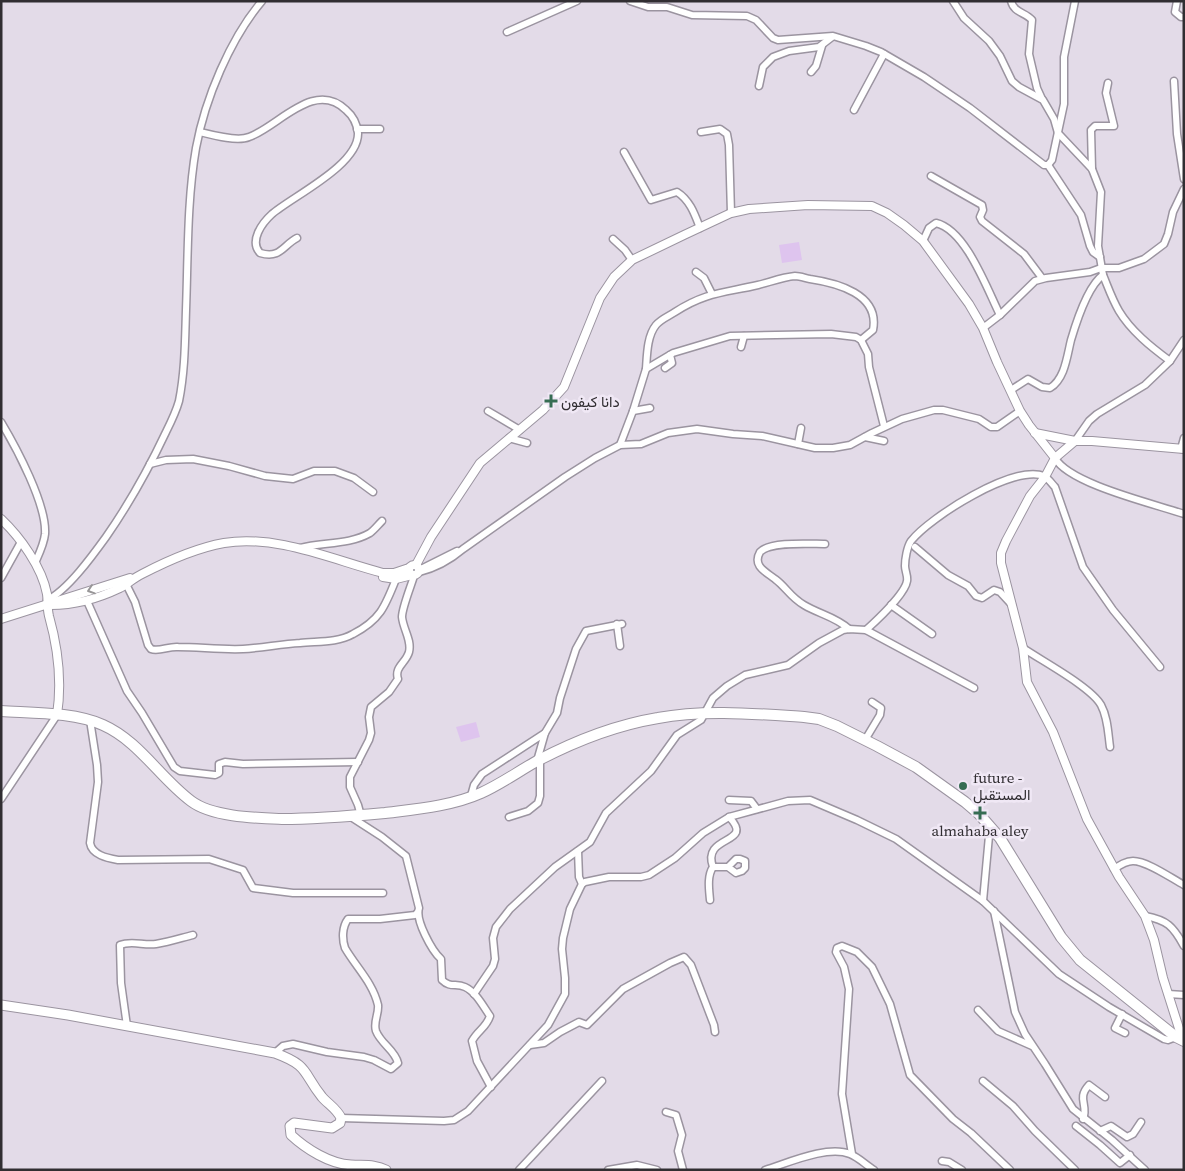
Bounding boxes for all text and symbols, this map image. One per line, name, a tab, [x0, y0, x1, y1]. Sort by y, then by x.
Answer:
place label: دانا كيفون	[561, 391, 620, 412]
marker: دانا كيفون	[545, 395, 557, 407]
one-way arrow	[87, 584, 96, 594]
place label: future - المستقبل	[973, 767, 1031, 805]
marker: future - المستقبل	[957, 780, 969, 792]
marker: almahaba aley	[974, 807, 986, 819]
place label: almahaba aley	[932, 820, 1029, 841]

